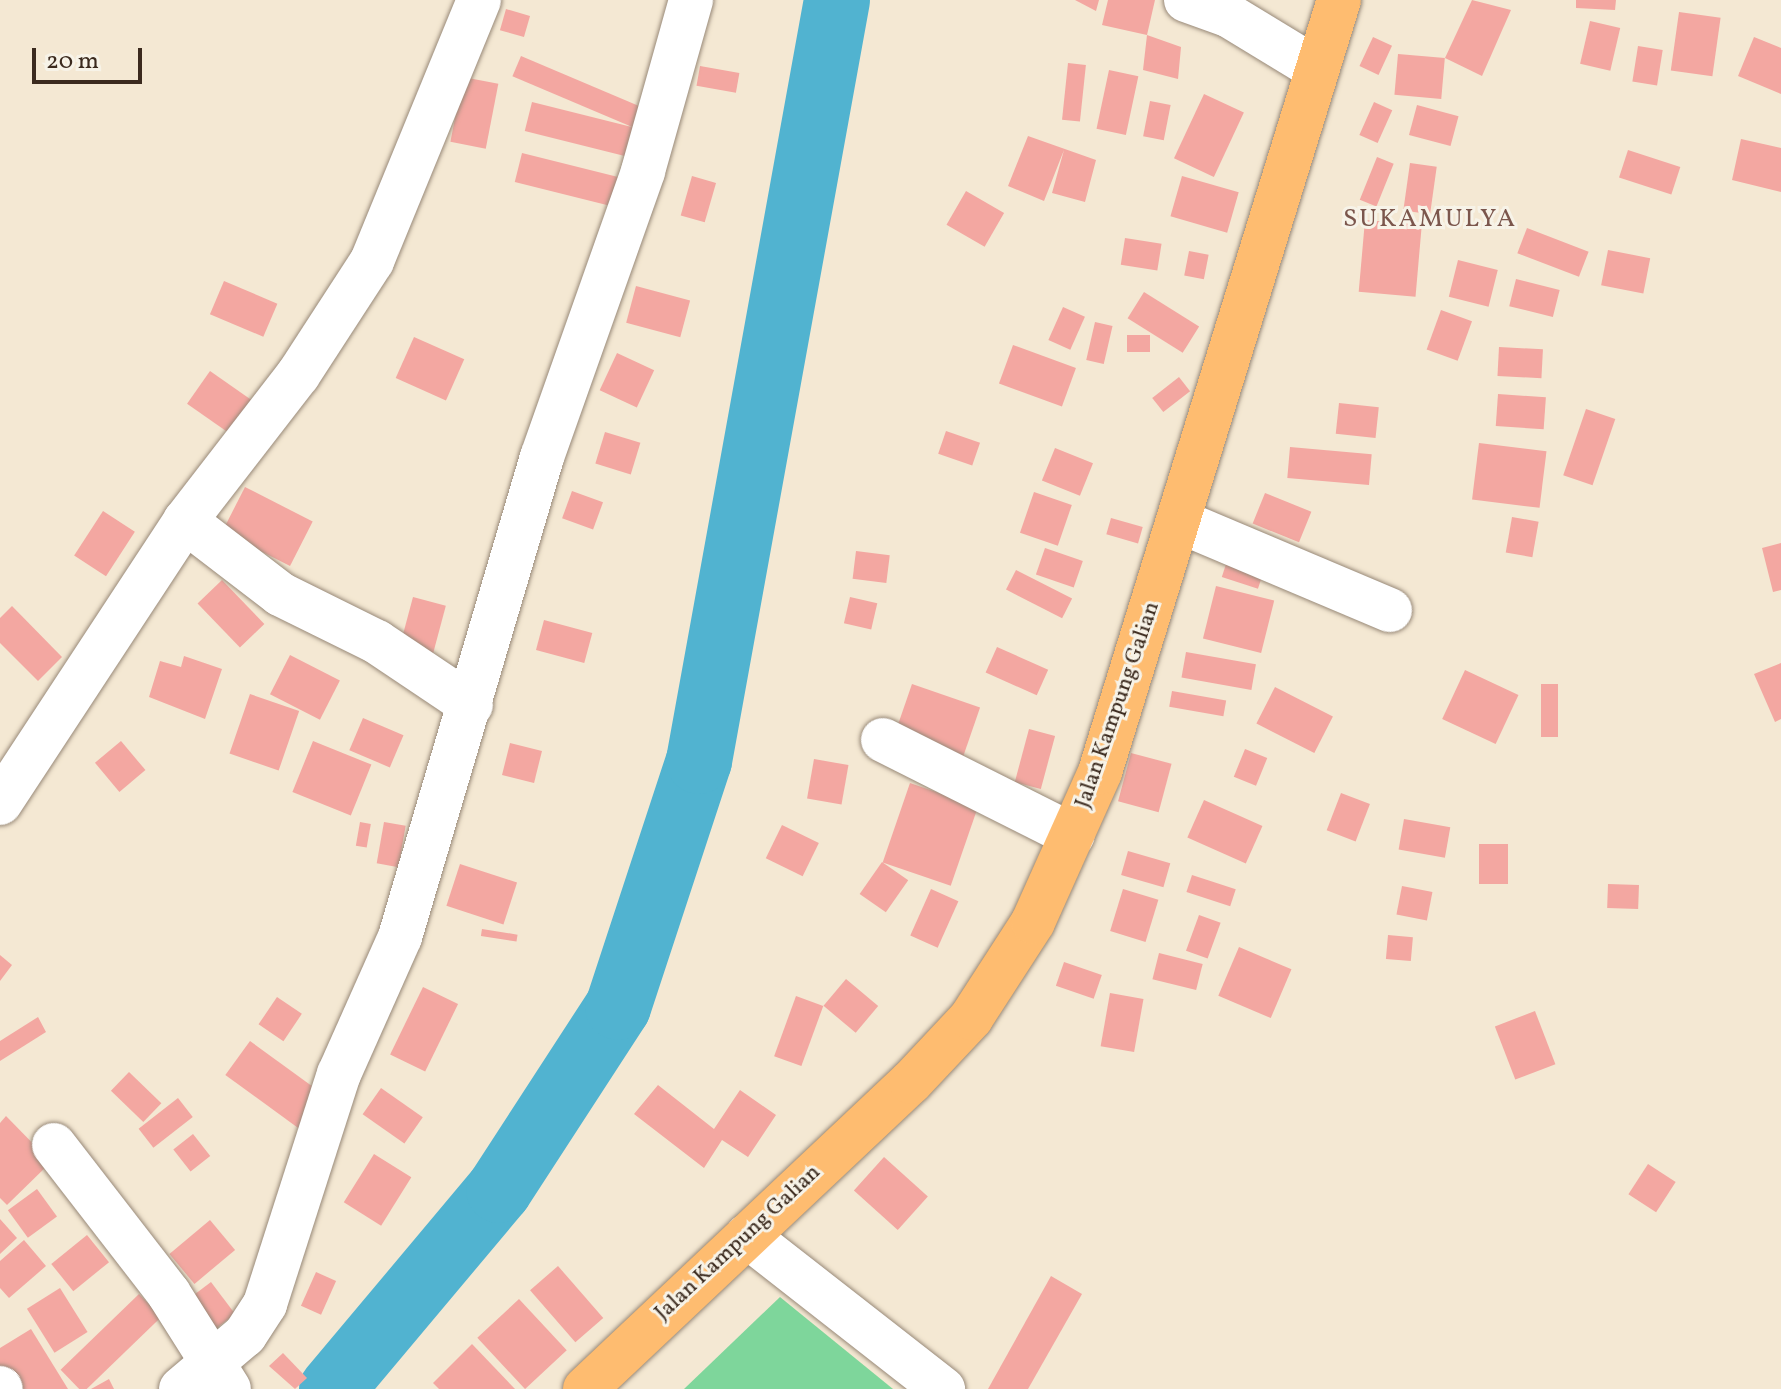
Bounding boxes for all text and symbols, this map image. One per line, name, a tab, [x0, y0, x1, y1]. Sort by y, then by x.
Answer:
scale bar	[36, 32, 146, 82]
text: 20 m	[46, 45, 99, 79]
district label: SUKAMULYA	[1343, 204, 1517, 236]
street label: Jalan Kampung Galian	[1070, 598, 1166, 812]
street label: Jalan Kampung Galian	[650, 1159, 826, 1327]

